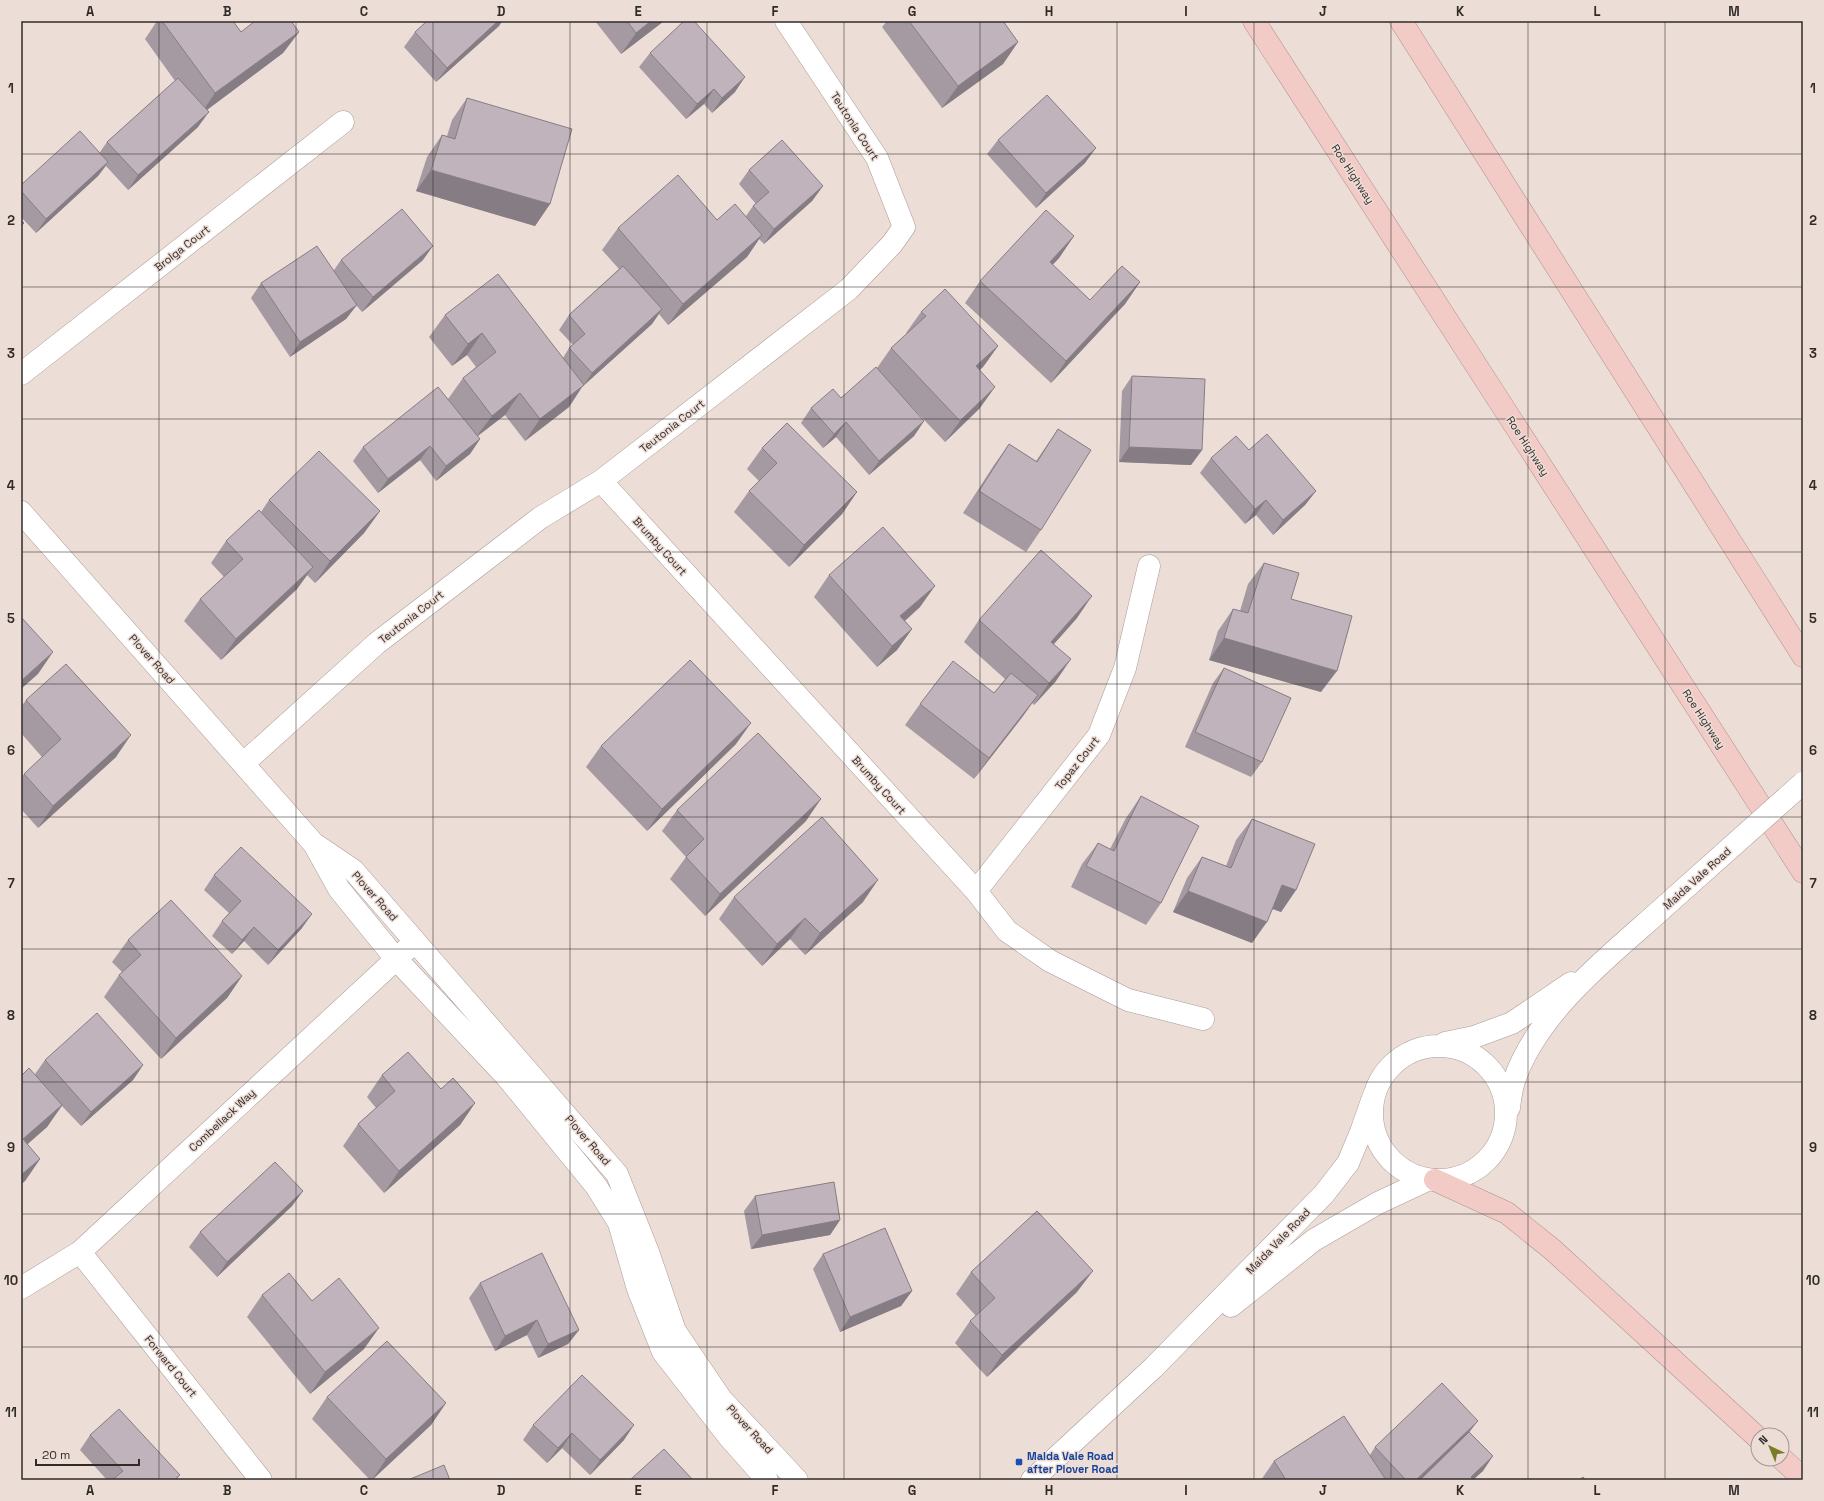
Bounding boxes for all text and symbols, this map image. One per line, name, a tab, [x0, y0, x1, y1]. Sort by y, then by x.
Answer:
text: A	[86, 3, 95, 20]
text: B	[223, 3, 232, 20]
text: C	[360, 3, 368, 20]
text: D	[497, 3, 506, 20]
text: E	[634, 3, 642, 20]
text: F	[772, 3, 779, 20]
text: G	[908, 3, 916, 20]
text: H	[1045, 3, 1053, 20]
text: I	[1184, 3, 1188, 20]
text: J	[1319, 3, 1327, 20]
text: K	[1456, 3, 1465, 20]
text: L	[1593, 3, 1601, 20]
text: M	[1728, 3, 1740, 20]
text: 1	[8, 80, 14, 97]
text: 1	[1810, 80, 1816, 97]
street label: Teutonia Court	[828, 89, 882, 163]
street label: Roe Highway	[1329, 142, 1377, 206]
text: 2	[7, 212, 15, 229]
text: 2	[1809, 212, 1817, 229]
street label: Brolga Court	[151, 222, 213, 274]
text: 3	[7, 345, 15, 362]
text: 3	[1809, 345, 1817, 362]
street label: Teutonia Court	[637, 396, 707, 456]
street label: Roe Highway	[1504, 414, 1552, 478]
text: 4	[7, 477, 15, 494]
text: 4	[1809, 477, 1817, 494]
street label: Brumby Court	[630, 514, 690, 578]
street label: Teutonia Court	[376, 587, 446, 647]
text: 5	[7, 610, 15, 627]
text: 5	[1809, 610, 1817, 627]
street label: Plover Road	[126, 631, 178, 687]
street label: Roe Highway	[1680, 687, 1728, 751]
street label: Topaz Court	[1052, 733, 1102, 793]
text: 6	[7, 742, 15, 759]
text: 6	[1809, 742, 1817, 759]
street label: Brumby Court	[849, 753, 909, 817]
street label: Maida Vale Road	[1660, 844, 1734, 912]
street label: Plover Road	[349, 868, 401, 924]
text: 7	[7, 875, 15, 892]
text: 7	[1809, 875, 1817, 892]
text: 8	[7, 1007, 15, 1024]
text: 8	[1809, 1007, 1817, 1024]
street label: Combellack Way	[186, 1086, 258, 1154]
street label: Plover Road	[562, 1112, 614, 1168]
text: 9	[7, 1139, 15, 1156]
text: 9	[1809, 1139, 1817, 1156]
street label: Maida Vale Road	[1243, 1205, 1313, 1277]
text: 10	[4, 1272, 18, 1289]
text: 10	[1806, 1272, 1820, 1289]
street label: Forward Court	[142, 1332, 200, 1400]
street label: Plover Road	[724, 1402, 776, 1456]
text: 11	[5, 1404, 17, 1421]
text: 11	[1807, 1404, 1819, 1421]
north arrow	[1750, 1427, 1790, 1467]
text: N	[1756, 1432, 1771, 1447]
scale bar	[36, 1441, 139, 1467]
text: 20 m	[42, 1447, 70, 1463]
place label: Maida Vale Road after Plover Road	[1027, 1449, 1118, 1476]
marker: Maida Vale Road after Plover Road	[1014, 1457, 1024, 1467]
text: A	[86, 1482, 95, 1499]
text: B	[223, 1482, 232, 1499]
text: C	[360, 1482, 368, 1499]
text: D	[497, 1482, 506, 1499]
text: E	[634, 1482, 642, 1499]
text: F	[772, 1482, 779, 1499]
text: G	[908, 1482, 916, 1499]
text: H	[1045, 1482, 1053, 1499]
text: I	[1184, 1482, 1188, 1499]
text: J	[1319, 1482, 1327, 1499]
text: K	[1456, 1482, 1465, 1499]
text: L	[1593, 1482, 1601, 1499]
text: M	[1728, 1482, 1740, 1499]

